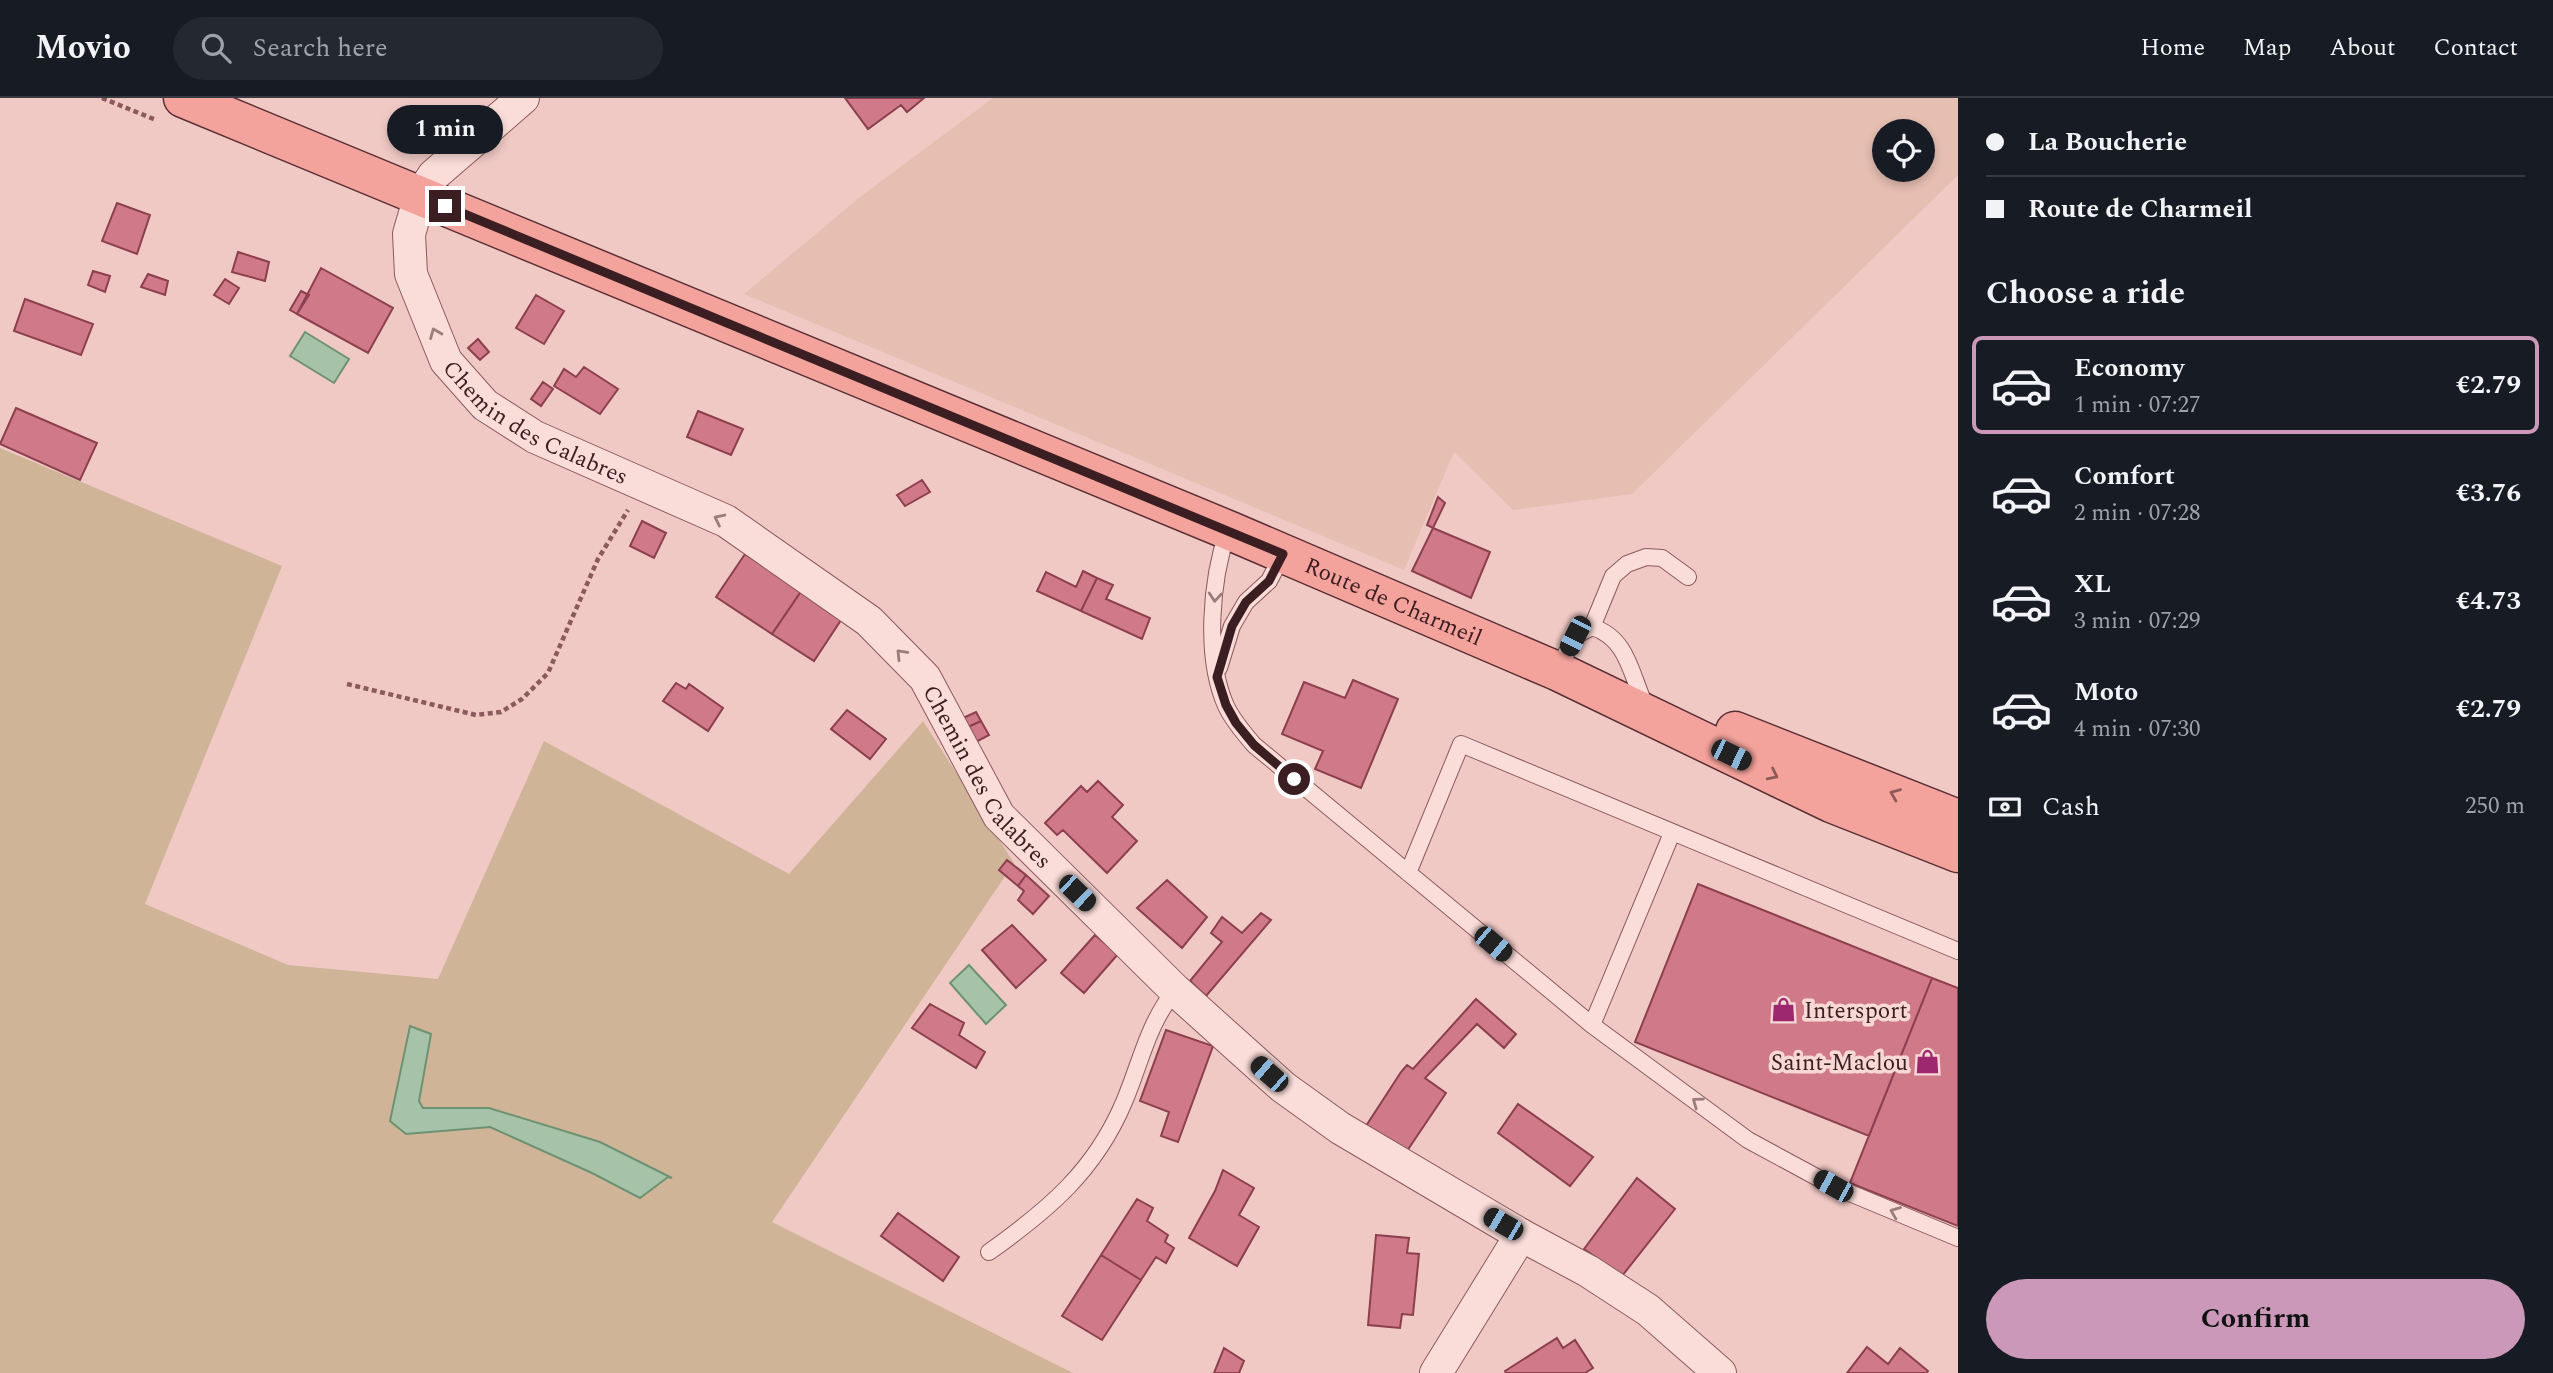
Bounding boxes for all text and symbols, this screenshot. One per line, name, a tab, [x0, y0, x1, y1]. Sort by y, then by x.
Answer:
search box	[173, 17, 663, 80]
text: Movio	[35, 23, 131, 73]
text: Search here	[253, 28, 388, 68]
icon: search	[197, 29, 235, 67]
text: Home	[2140, 30, 2205, 66]
text: Map	[2243, 30, 2291, 66]
text: About	[2329, 30, 2395, 66]
text: Contact	[2433, 30, 2518, 66]
callout: 1 min	[387, 105, 503, 154]
text: 1 min	[414, 112, 476, 147]
map controls	[1872, 119, 1935, 182]
button: locate	[1872, 119, 1935, 182]
text: La Boucherie	[2028, 122, 2187, 162]
text: Route de Charmeil	[2028, 189, 2253, 229]
route end	[429, 190, 461, 222]
text: Choose a ride	[1986, 269, 2185, 318]
one-way arrow	[429, 328, 443, 340]
text: Economy	[2074, 348, 2184, 388]
street label: Chemin des Calabres	[434, 352, 633, 495]
icon: car	[1990, 354, 2053, 417]
text: €2.79	[2456, 365, 2521, 405]
text: 1 min · 07:27	[2074, 388, 2201, 423]
text: Comfort	[2074, 456, 2175, 496]
icon: car	[1990, 462, 2053, 525]
text: €3.76	[2456, 473, 2521, 513]
text: 2 min · 07:28	[2074, 496, 2201, 531]
one-way arrow	[714, 514, 726, 528]
street label: Route de Charmeil	[1299, 549, 1488, 656]
text: XL	[2074, 564, 2111, 604]
icon: car	[1990, 570, 2053, 633]
text: €4.73	[2456, 581, 2521, 621]
one-way arrow	[1208, 591, 1223, 602]
text: 3 min · 07:29	[2074, 604, 2201, 639]
car	[1557, 613, 1594, 659]
one-way arrow	[897, 649, 910, 662]
text: Moto	[2074, 672, 2138, 712]
icon: car	[1990, 678, 2053, 741]
street label: Chemin des Calabres	[913, 679, 1059, 878]
text: €2.79	[2456, 689, 2521, 729]
text: 4 min · 07:30	[2074, 712, 2201, 747]
car	[1708, 736, 1755, 774]
route start	[1278, 763, 1310, 795]
one-way arrow	[1766, 767, 1778, 781]
text: Cash	[2042, 787, 2100, 827]
icon: cash	[1986, 788, 2024, 826]
one-way arrow	[1889, 789, 1901, 803]
text: 250 m	[2465, 789, 2525, 824]
car	[1055, 871, 1100, 915]
car	[1471, 922, 1516, 966]
place label: Intersport	[1804, 994, 1908, 1029]
shop icon: Intersport	[1770, 996, 1798, 1024]
place label: Saint-Maclou	[1771, 1046, 1908, 1081]
shop icon: Saint-Maclou	[1914, 1048, 1942, 1076]
car	[1247, 1052, 1292, 1096]
one-way arrow	[1692, 1097, 1705, 1110]
car	[1810, 1167, 1857, 1205]
car	[1480, 1204, 1527, 1244]
one-way arrow	[1890, 1206, 1902, 1220]
button: Confirm	[1986, 1279, 2525, 1359]

